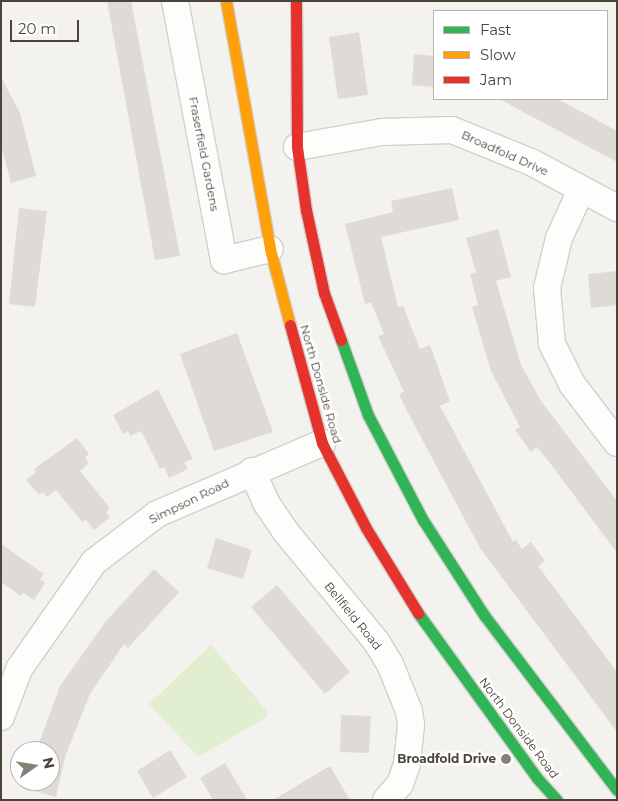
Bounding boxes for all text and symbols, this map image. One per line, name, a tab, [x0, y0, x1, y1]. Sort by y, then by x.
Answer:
scale bar	[12, 10, 81, 42]
legend	[433, 10, 608, 100]
text: 20 m	[18, 19, 56, 38]
text: Fast	[480, 20, 511, 39]
text: Slow	[480, 45, 516, 64]
text: Jam	[480, 70, 512, 89]
street label: Fraserfield Gardens	[186, 95, 222, 213]
street label: Broadfold Drive	[459, 127, 551, 179]
street label: North Donside Road	[297, 323, 345, 445]
street label: Simpson Road	[147, 475, 231, 527]
street label: Bellfield Road	[321, 579, 385, 653]
street label: North Donside Road	[476, 675, 562, 781]
north arrow	[10, 741, 60, 791]
place label: Broadfold Drive	[397, 752, 496, 766]
marker: Broadfold Drive	[500, 753, 512, 765]
text: N	[39, 755, 59, 770]

